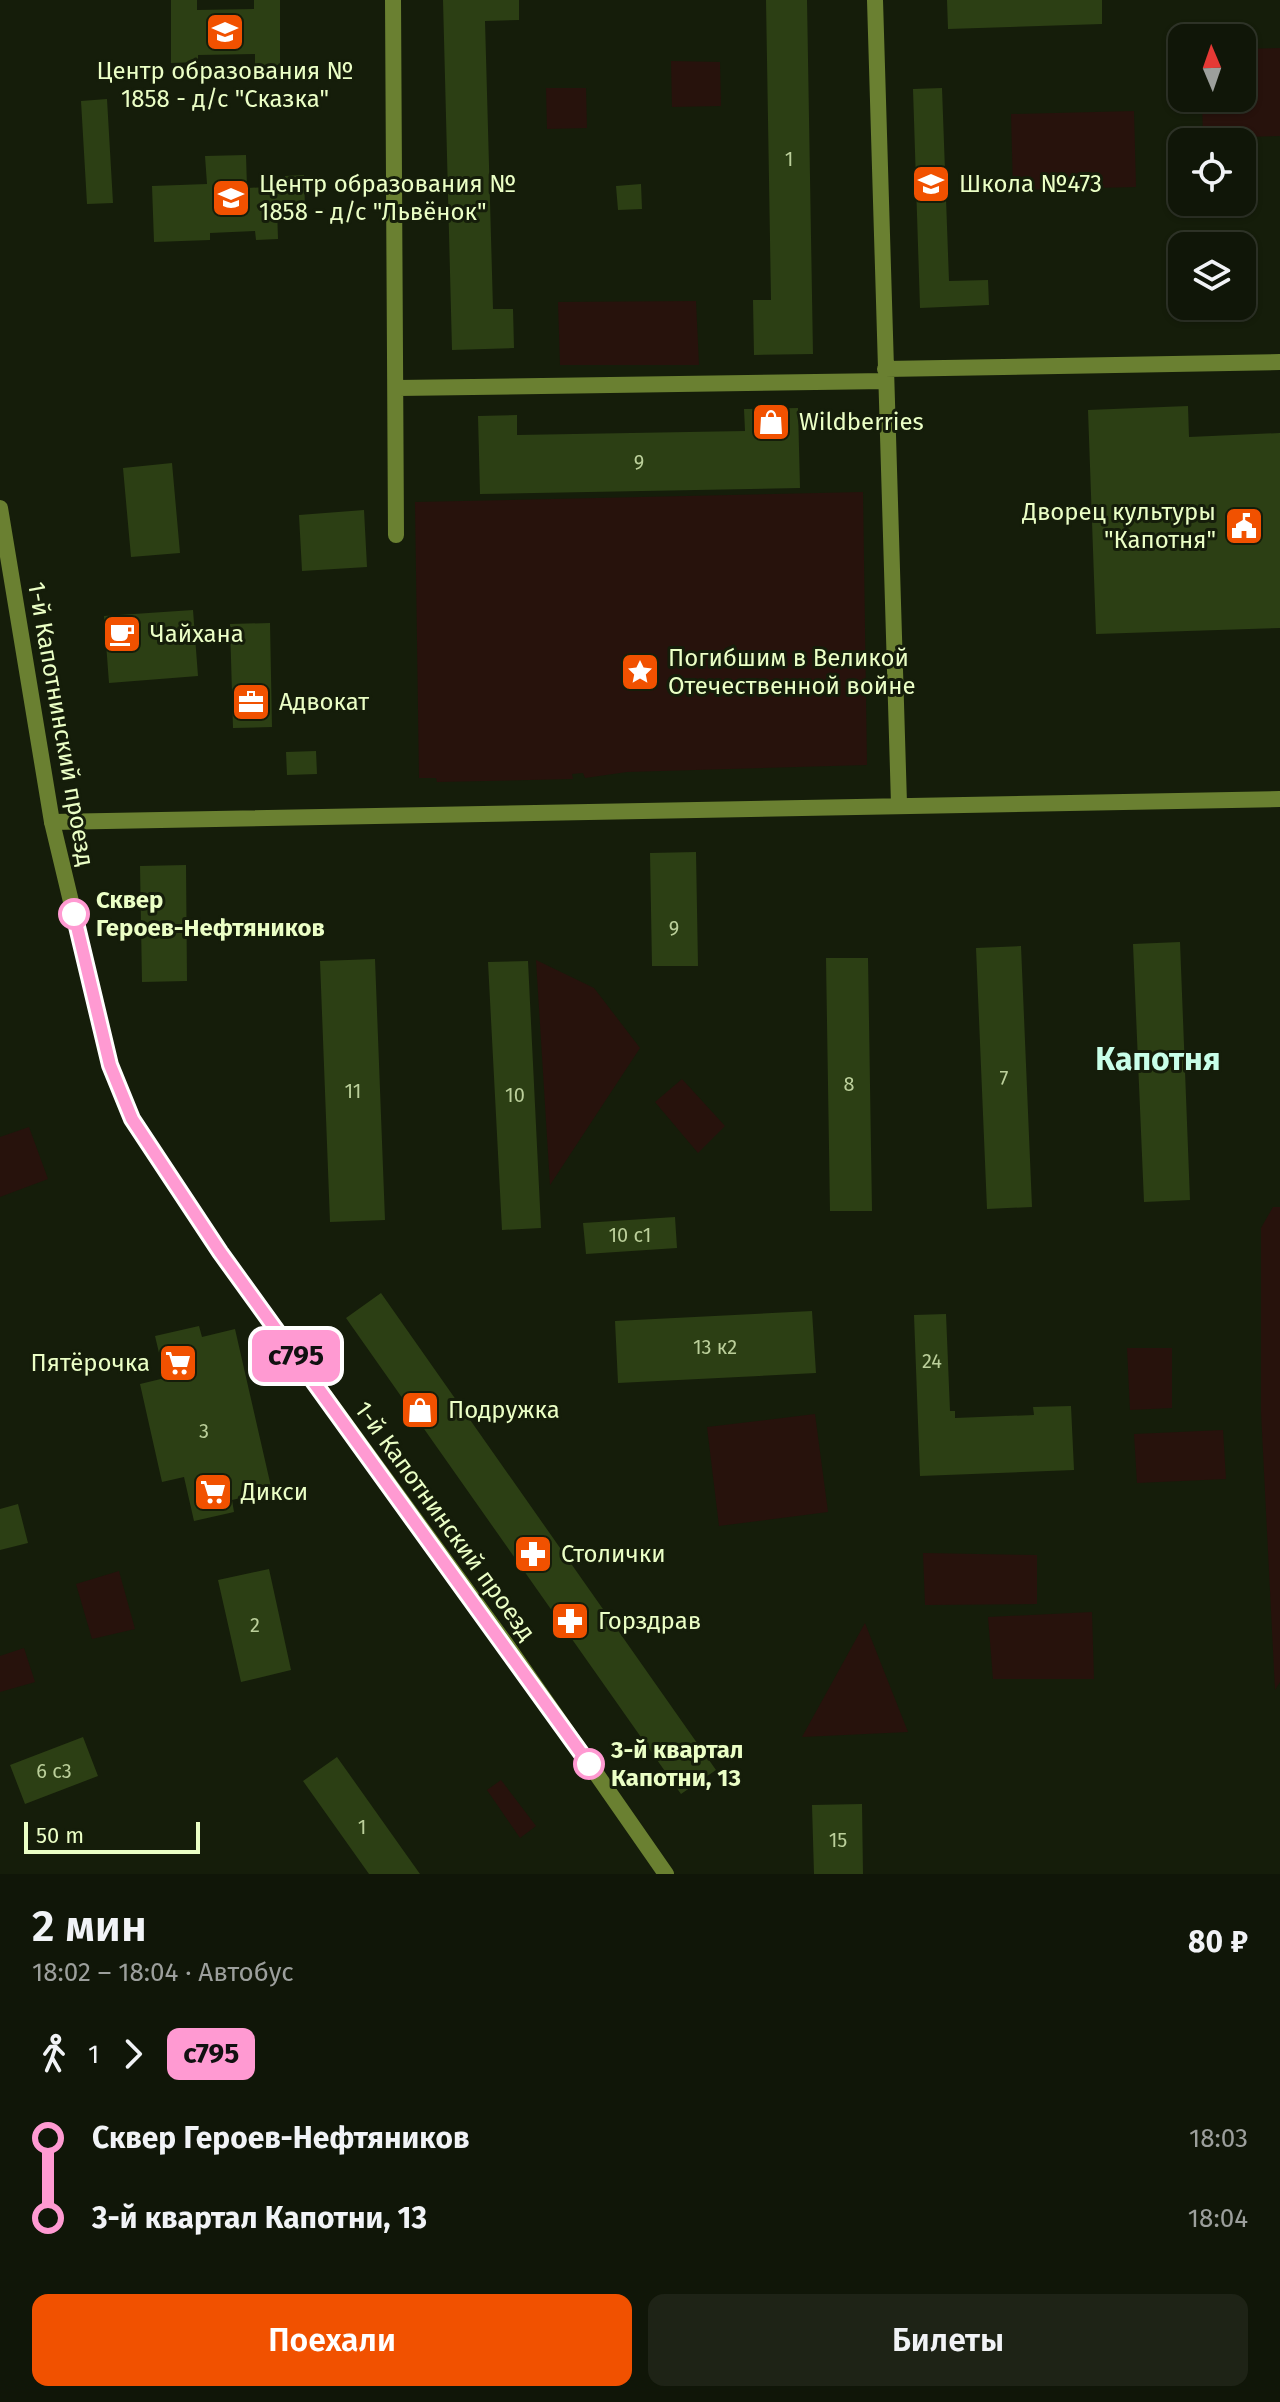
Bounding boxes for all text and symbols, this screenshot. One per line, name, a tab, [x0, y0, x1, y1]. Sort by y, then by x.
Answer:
school or university icon: Центр образования № 1858 - д/с "Сказка"	[204, 11, 246, 53]
north arrow	[1168, 24, 1256, 112]
map controls	[1168, 24, 1256, 320]
place label: Центр образования № 1858 - д/с "Сказка"	[96, 57, 354, 113]
button: locate	[1168, 128, 1256, 216]
house number: 1	[785, 147, 793, 171]
school or university icon: Школа №473	[910, 163, 952, 205]
place label: Центр образования № 1858 - д/с "Львёнок"	[259, 170, 516, 226]
place label: Школа №473	[959, 170, 1102, 198]
school or university icon: Центр образования № 1858 - д/с "Львёнок"	[210, 177, 252, 219]
button: layers	[1168, 232, 1256, 320]
shop icon: Wildberries	[750, 401, 792, 443]
place label: Wildberries	[799, 408, 924, 436]
house number: 9	[634, 450, 644, 474]
place label: Дворец культуры "Капотня"	[1021, 498, 1216, 554]
public building icon: Дворец культуры "Капотня"	[1223, 505, 1265, 547]
street label: 1-й Капотнинский проезд	[22, 580, 100, 868]
cafe icon: Чайхана	[101, 613, 143, 655]
place label: Чайхана	[150, 620, 244, 648]
place label: Погибшим в Великой Отечественной войне	[668, 644, 915, 700]
place icon: Погибшим в Великой Отечественной войне	[619, 651, 661, 693]
office icon: Адвокат	[230, 681, 272, 723]
place label: Адвокат	[279, 688, 369, 716]
place label: Сквер Героев-Нефтяников	[96, 886, 325, 942]
marker: Сквер Героев-Нефтяников	[59, 899, 89, 929]
house number: 9	[669, 916, 679, 940]
district label: Капотня	[1095, 1040, 1221, 1078]
house number: 7	[1000, 1066, 1009, 1090]
house number: 8	[843, 1072, 855, 1096]
house number: 11	[344, 1079, 362, 1103]
house number: 10	[505, 1083, 525, 1107]
house number: 10 с1	[608, 1223, 652, 1247]
line badge: с795	[240, 1330, 352, 1382]
house number: 13 к2	[693, 1335, 737, 1359]
text: с795	[268, 1339, 324, 1372]
supermarket icon: Пятёрочка	[157, 1342, 199, 1384]
place label: Пятёрочка	[31, 1349, 150, 1377]
house number: 24	[922, 1349, 942, 1373]
shop icon: Подружка	[399, 1389, 441, 1431]
street label: 1-й Капотнинский проезд	[349, 1396, 541, 1646]
place label: Подружка	[448, 1396, 560, 1424]
house number: 3	[199, 1419, 209, 1443]
supermarket icon: Дикси	[192, 1471, 234, 1513]
place label: Дикси	[240, 1478, 308, 1506]
pharmacy icon: Столички	[512, 1533, 554, 1575]
place label: Столички	[561, 1540, 666, 1568]
pharmacy icon: Горздрав	[549, 1600, 591, 1642]
place label: Горздрав	[598, 1607, 701, 1635]
house number: 2	[250, 1613, 260, 1637]
place label: 3-й квартал Капотни, 13	[610, 1736, 743, 1792]
marker: 3-й квартал Капотни, 13	[574, 1749, 604, 1779]
house number: 6 с3	[36, 1759, 72, 1783]
house number: 1	[358, 1815, 366, 1839]
scale bar	[24, 1818, 200, 1854]
text: 50 m	[36, 1822, 84, 1849]
house number: 15	[829, 1828, 847, 1852]
text: 2 мин	[32, 1900, 147, 1953]
text: 80 ₽	[1188, 1924, 1248, 1960]
text: 18:02 – 18:04 · Автобус	[32, 1957, 294, 1988]
icon: walk	[32, 2032, 76, 2076]
icon: forward	[111, 2032, 155, 2076]
text: с795	[183, 2037, 239, 2070]
text: 1	[88, 2039, 99, 2070]
text: Сквер Героев-Нефтяников	[92, 2120, 470, 2156]
text: 18:03	[1189, 2123, 1248, 2154]
text: 3-й квартал Капотни, 13	[92, 2200, 427, 2236]
text: 18:04	[1188, 2203, 1248, 2234]
button: Поехали	[32, 2294, 632, 2386]
button: Билеты	[648, 2294, 1248, 2386]

